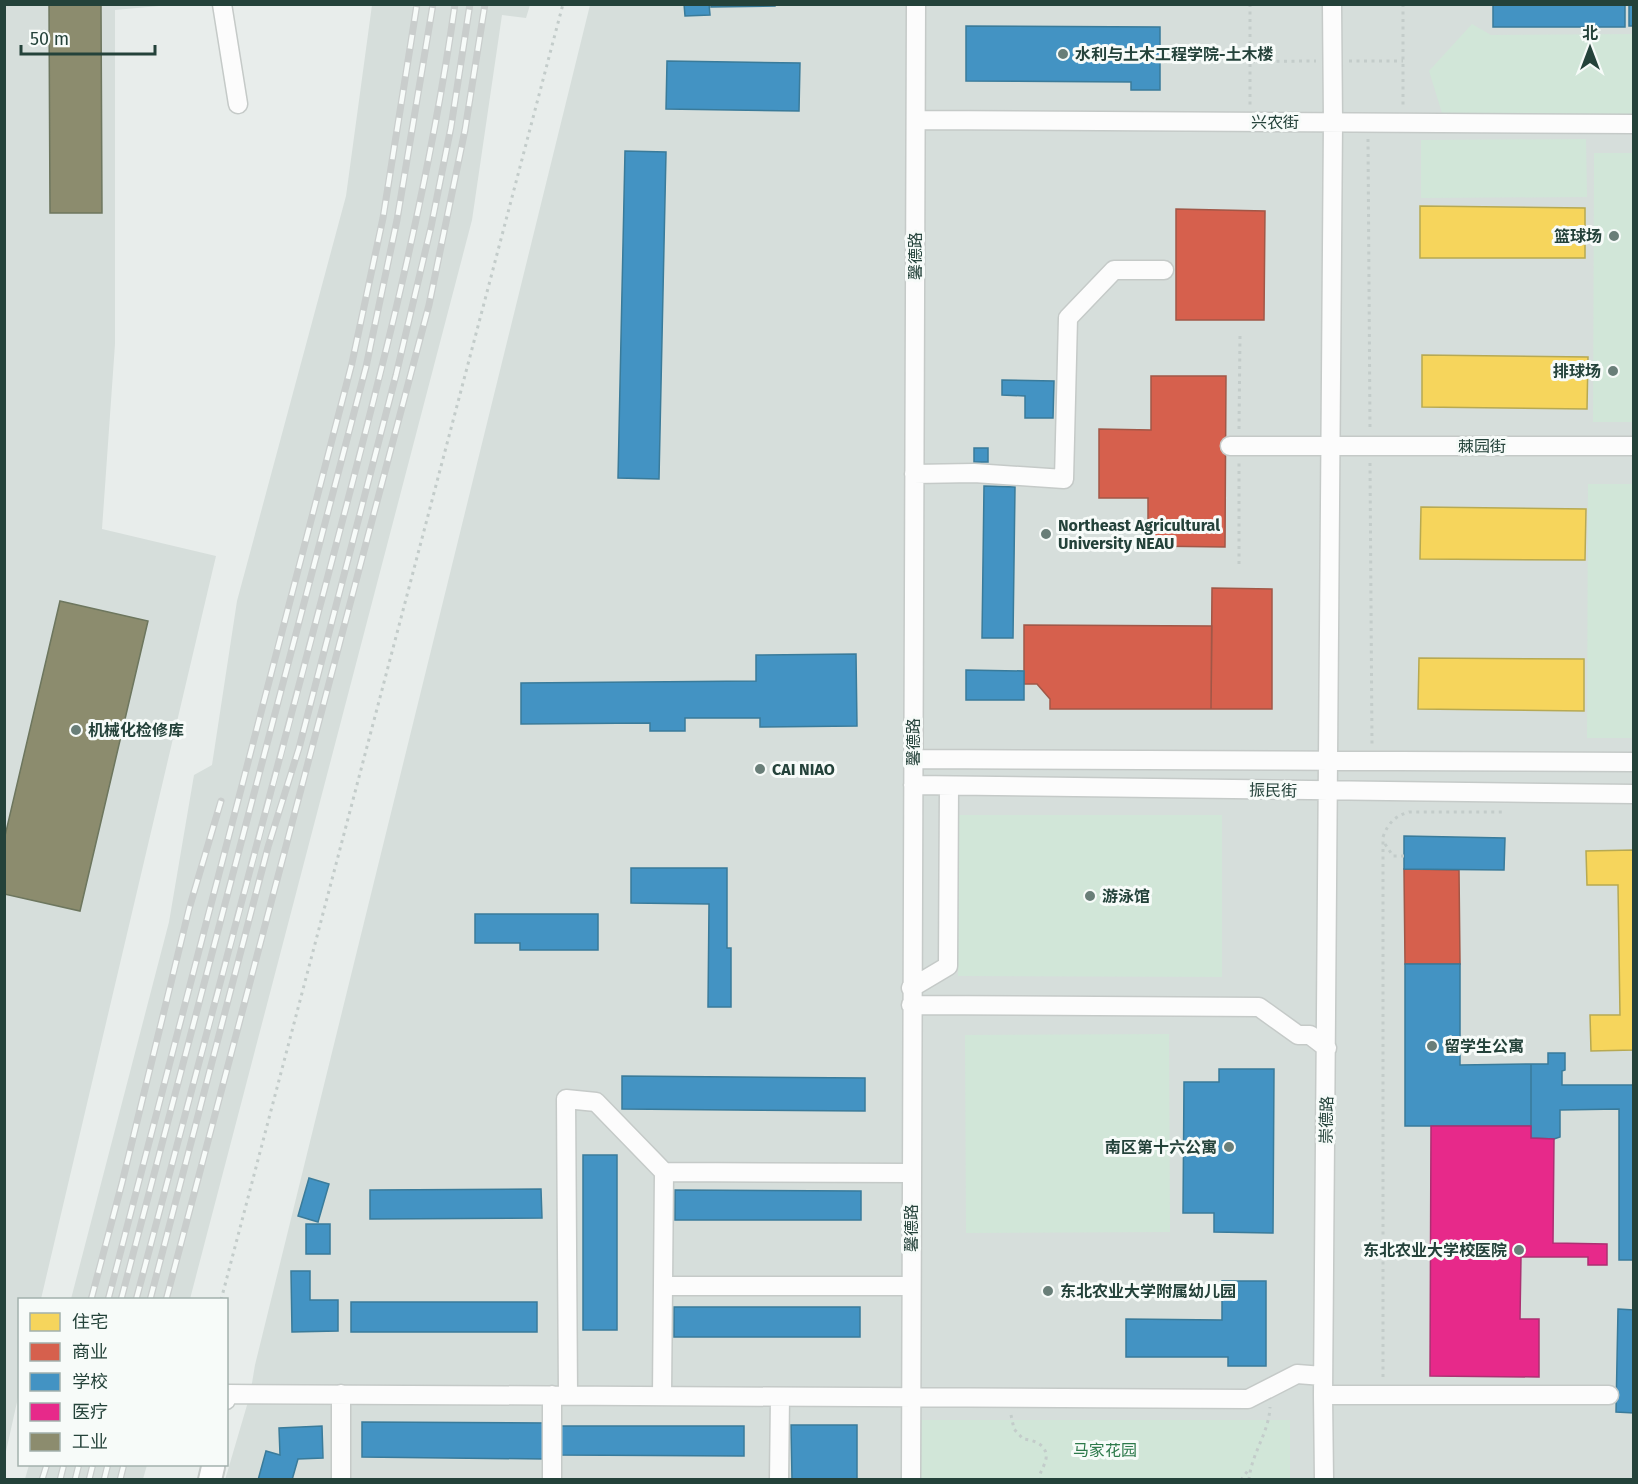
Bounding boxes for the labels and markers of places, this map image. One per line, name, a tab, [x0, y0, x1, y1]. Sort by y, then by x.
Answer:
place label: 水利与土木工程学院-土木楼	[1075, 45, 1274, 64]
marker: 水利与土木工程学院-土木楼	[1056, 47, 1070, 61]
place label: 篮球场	[1554, 227, 1602, 246]
marker: 篮球场	[1607, 229, 1621, 243]
place label: 排球场	[1553, 362, 1601, 381]
marker: 排球场	[1606, 364, 1620, 378]
place label: Northeast Agricultural University NEAU	[1058, 516, 1220, 553]
marker: Northeast Agricultural University NEAU	[1039, 527, 1053, 541]
place label: 机械化检修库	[88, 721, 184, 740]
marker: 机械化检修库	[69, 723, 83, 737]
place label: CAI NIAO	[772, 760, 835, 779]
marker: CAI NIAO	[753, 762, 767, 776]
place label: 游泳馆	[1102, 887, 1150, 906]
marker: 游泳馆	[1083, 889, 1097, 903]
place label: 留学生公寓	[1444, 1037, 1524, 1056]
marker: 留学生公寓	[1425, 1039, 1439, 1053]
place label: 南区第十六公寓	[1105, 1138, 1217, 1157]
marker: 南区第十六公寓	[1222, 1140, 1236, 1154]
place label: 东北农业大学校医院	[1363, 1241, 1507, 1260]
marker: 东北农业大学校医院	[1512, 1243, 1526, 1257]
place label: 东北农业大学附属幼儿园	[1060, 1282, 1236, 1301]
marker: 东北农业大学附属幼儿园	[1041, 1284, 1055, 1298]

